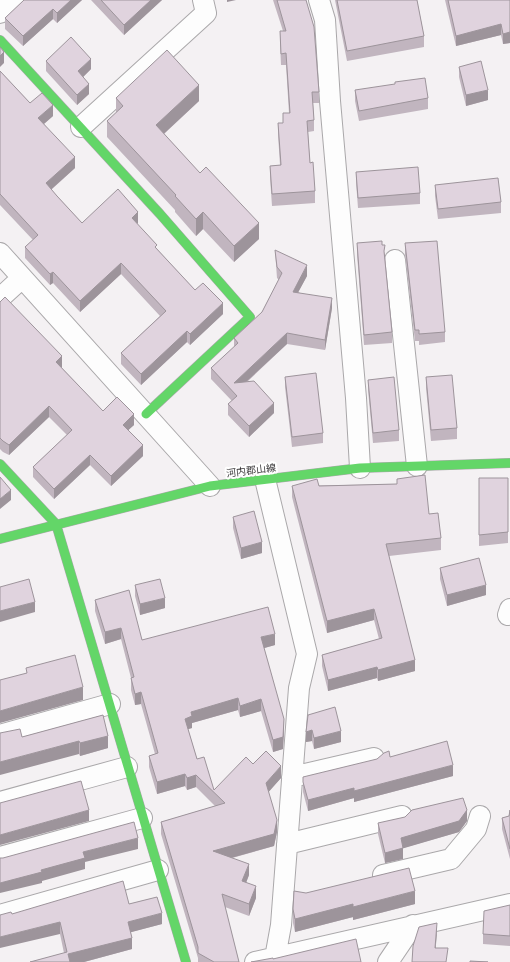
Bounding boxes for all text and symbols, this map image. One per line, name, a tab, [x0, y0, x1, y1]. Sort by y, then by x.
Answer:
street label: 河内郡山線	[225, 461, 277, 479]

